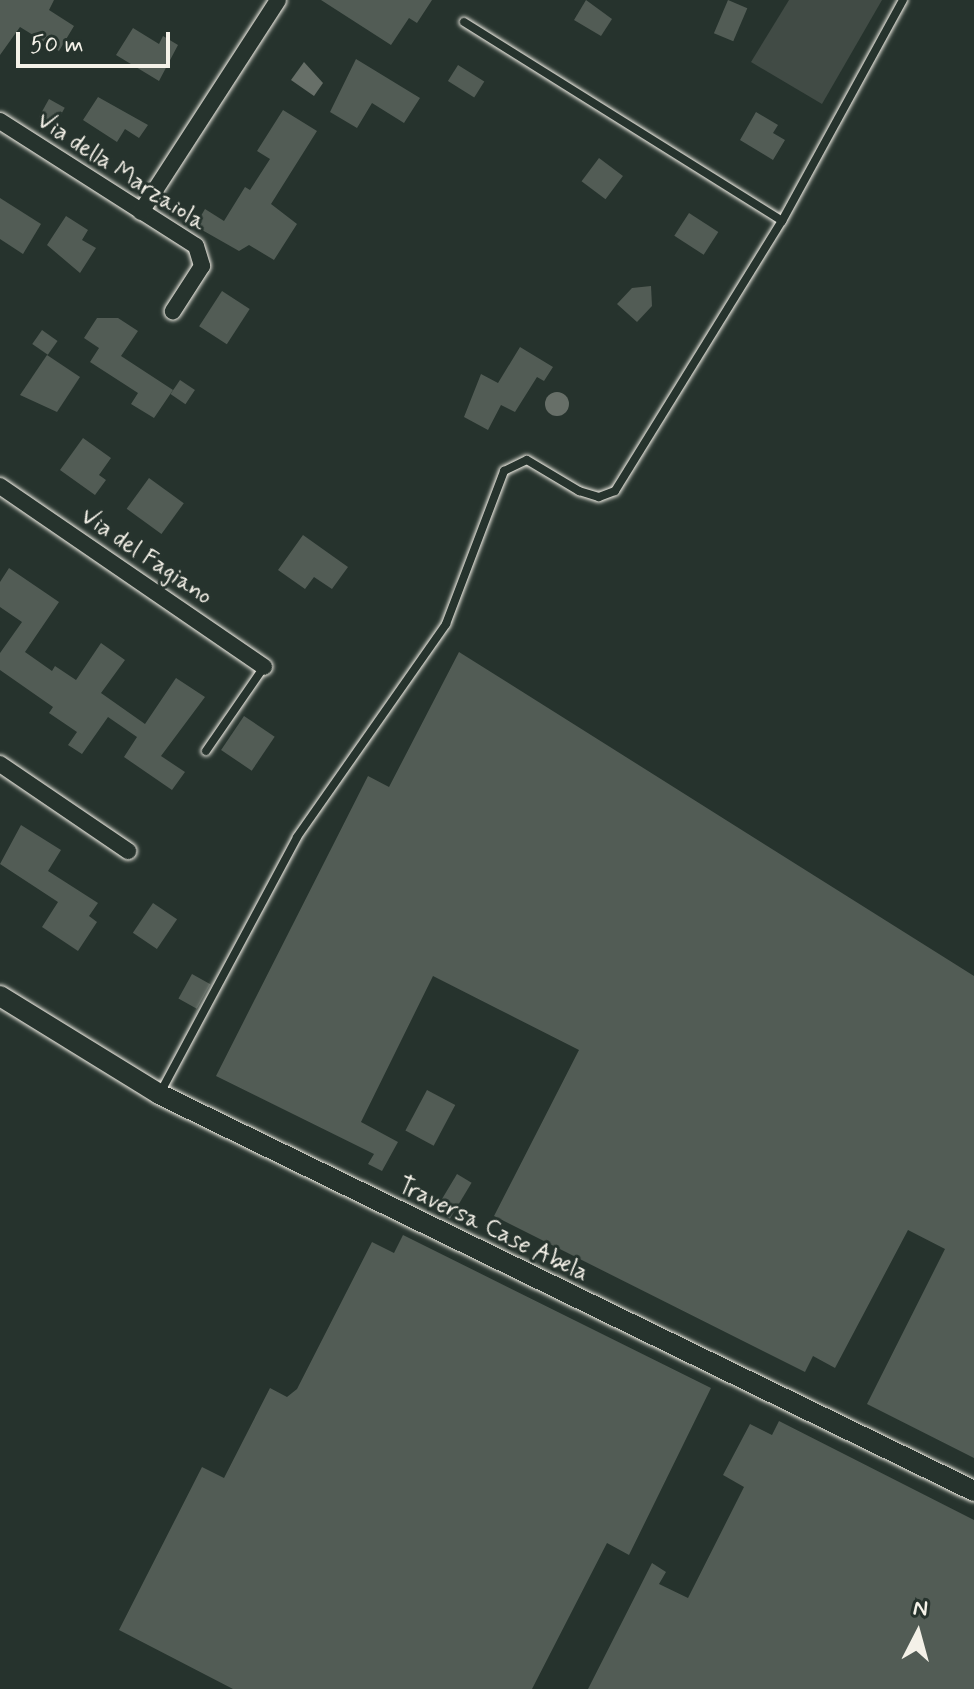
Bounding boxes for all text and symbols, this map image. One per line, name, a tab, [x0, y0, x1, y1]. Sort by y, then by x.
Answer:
scale bar	[20, 16, 174, 66]
text: 50 m	[30, 30, 84, 61]
street label: Via della Marzaiola	[33, 108, 209, 236]
street label: Via del Fagiano	[73, 501, 219, 613]
street label: Traversa Case Abela	[392, 1171, 594, 1289]
north arrow	[878, 1593, 958, 1673]
text: N	[912, 1594, 929, 1624]

